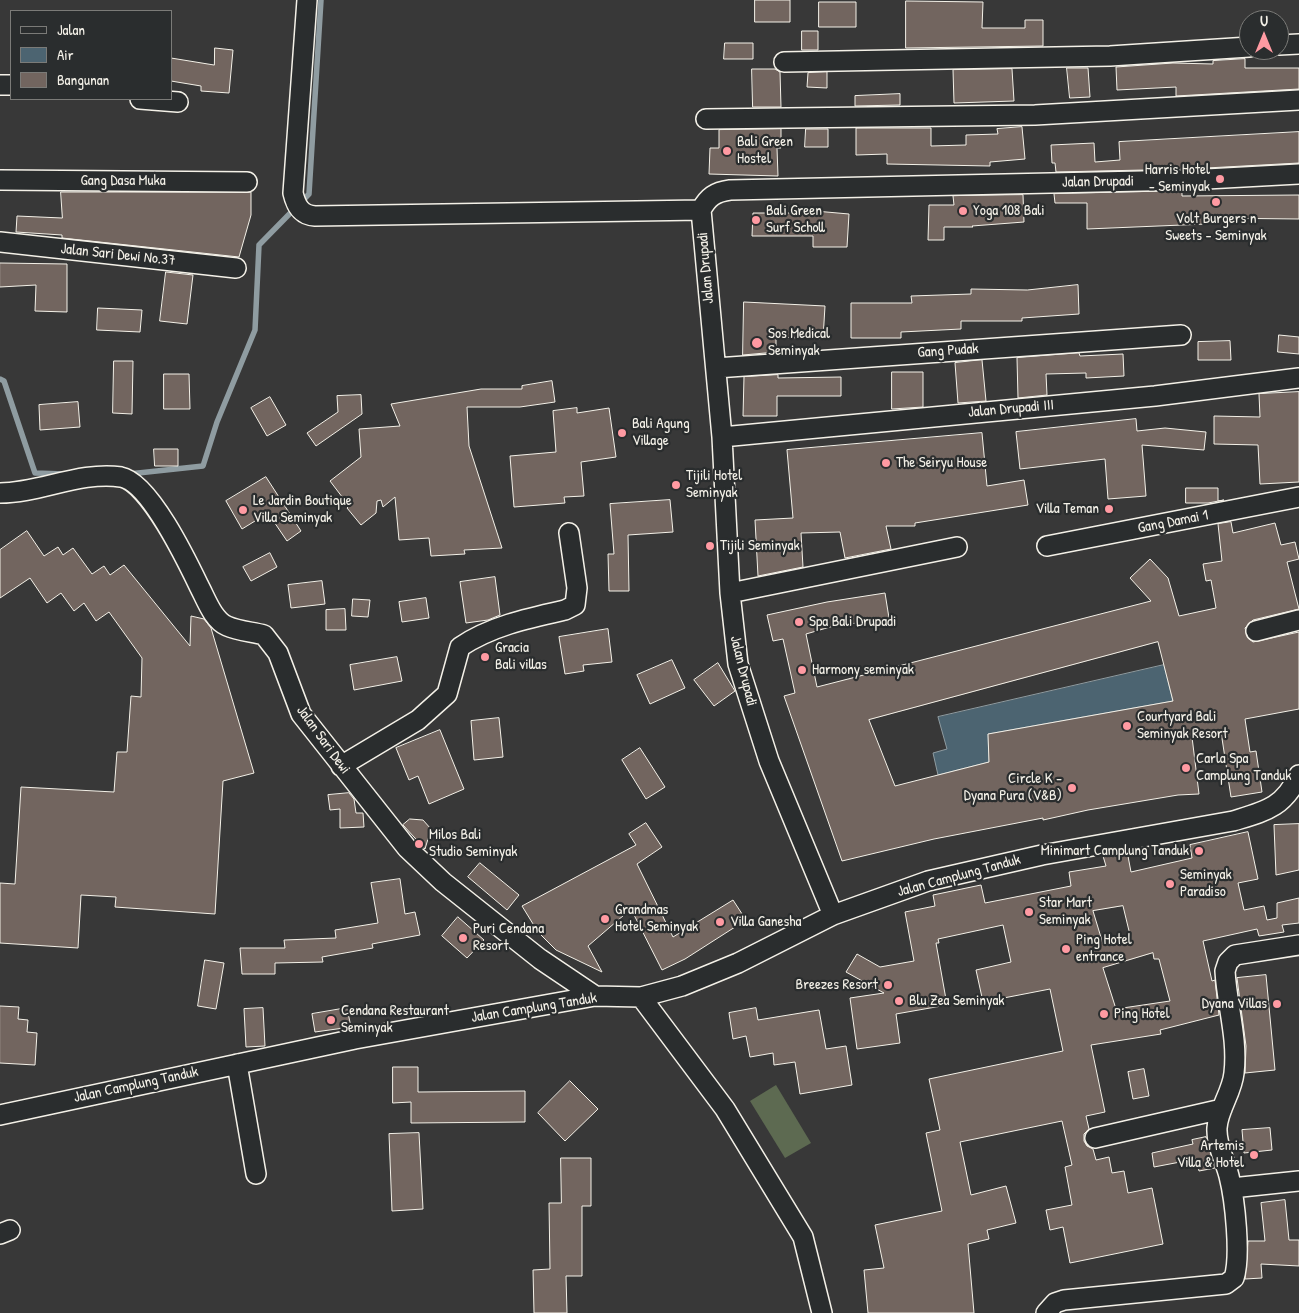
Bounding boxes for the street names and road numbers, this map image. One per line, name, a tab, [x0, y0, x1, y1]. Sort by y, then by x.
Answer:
street label: Gang Dasa Muka	[80, 172, 166, 190]
street label: Jalan Drupadi	[1062, 172, 1134, 192]
street label: Jalan Drupadi	[694, 231, 718, 305]
street label: Jalan Sari Dewi No.37	[60, 240, 176, 270]
street label: Gang Pudak	[917, 340, 979, 362]
street label: Jalan Drupadi III	[967, 396, 1055, 422]
street label: Gang Damai 1	[1136, 506, 1210, 538]
street label: Jalan Drupadi	[726, 634, 760, 708]
street label: Jalan Sari Dewi	[292, 702, 354, 778]
street label: Jalan Camplung Tanduk	[895, 851, 1023, 901]
street label: Jalan Camplung Tanduk	[470, 989, 598, 1027]
street label: Jalan Camplung Tanduk	[72, 1063, 200, 1107]

